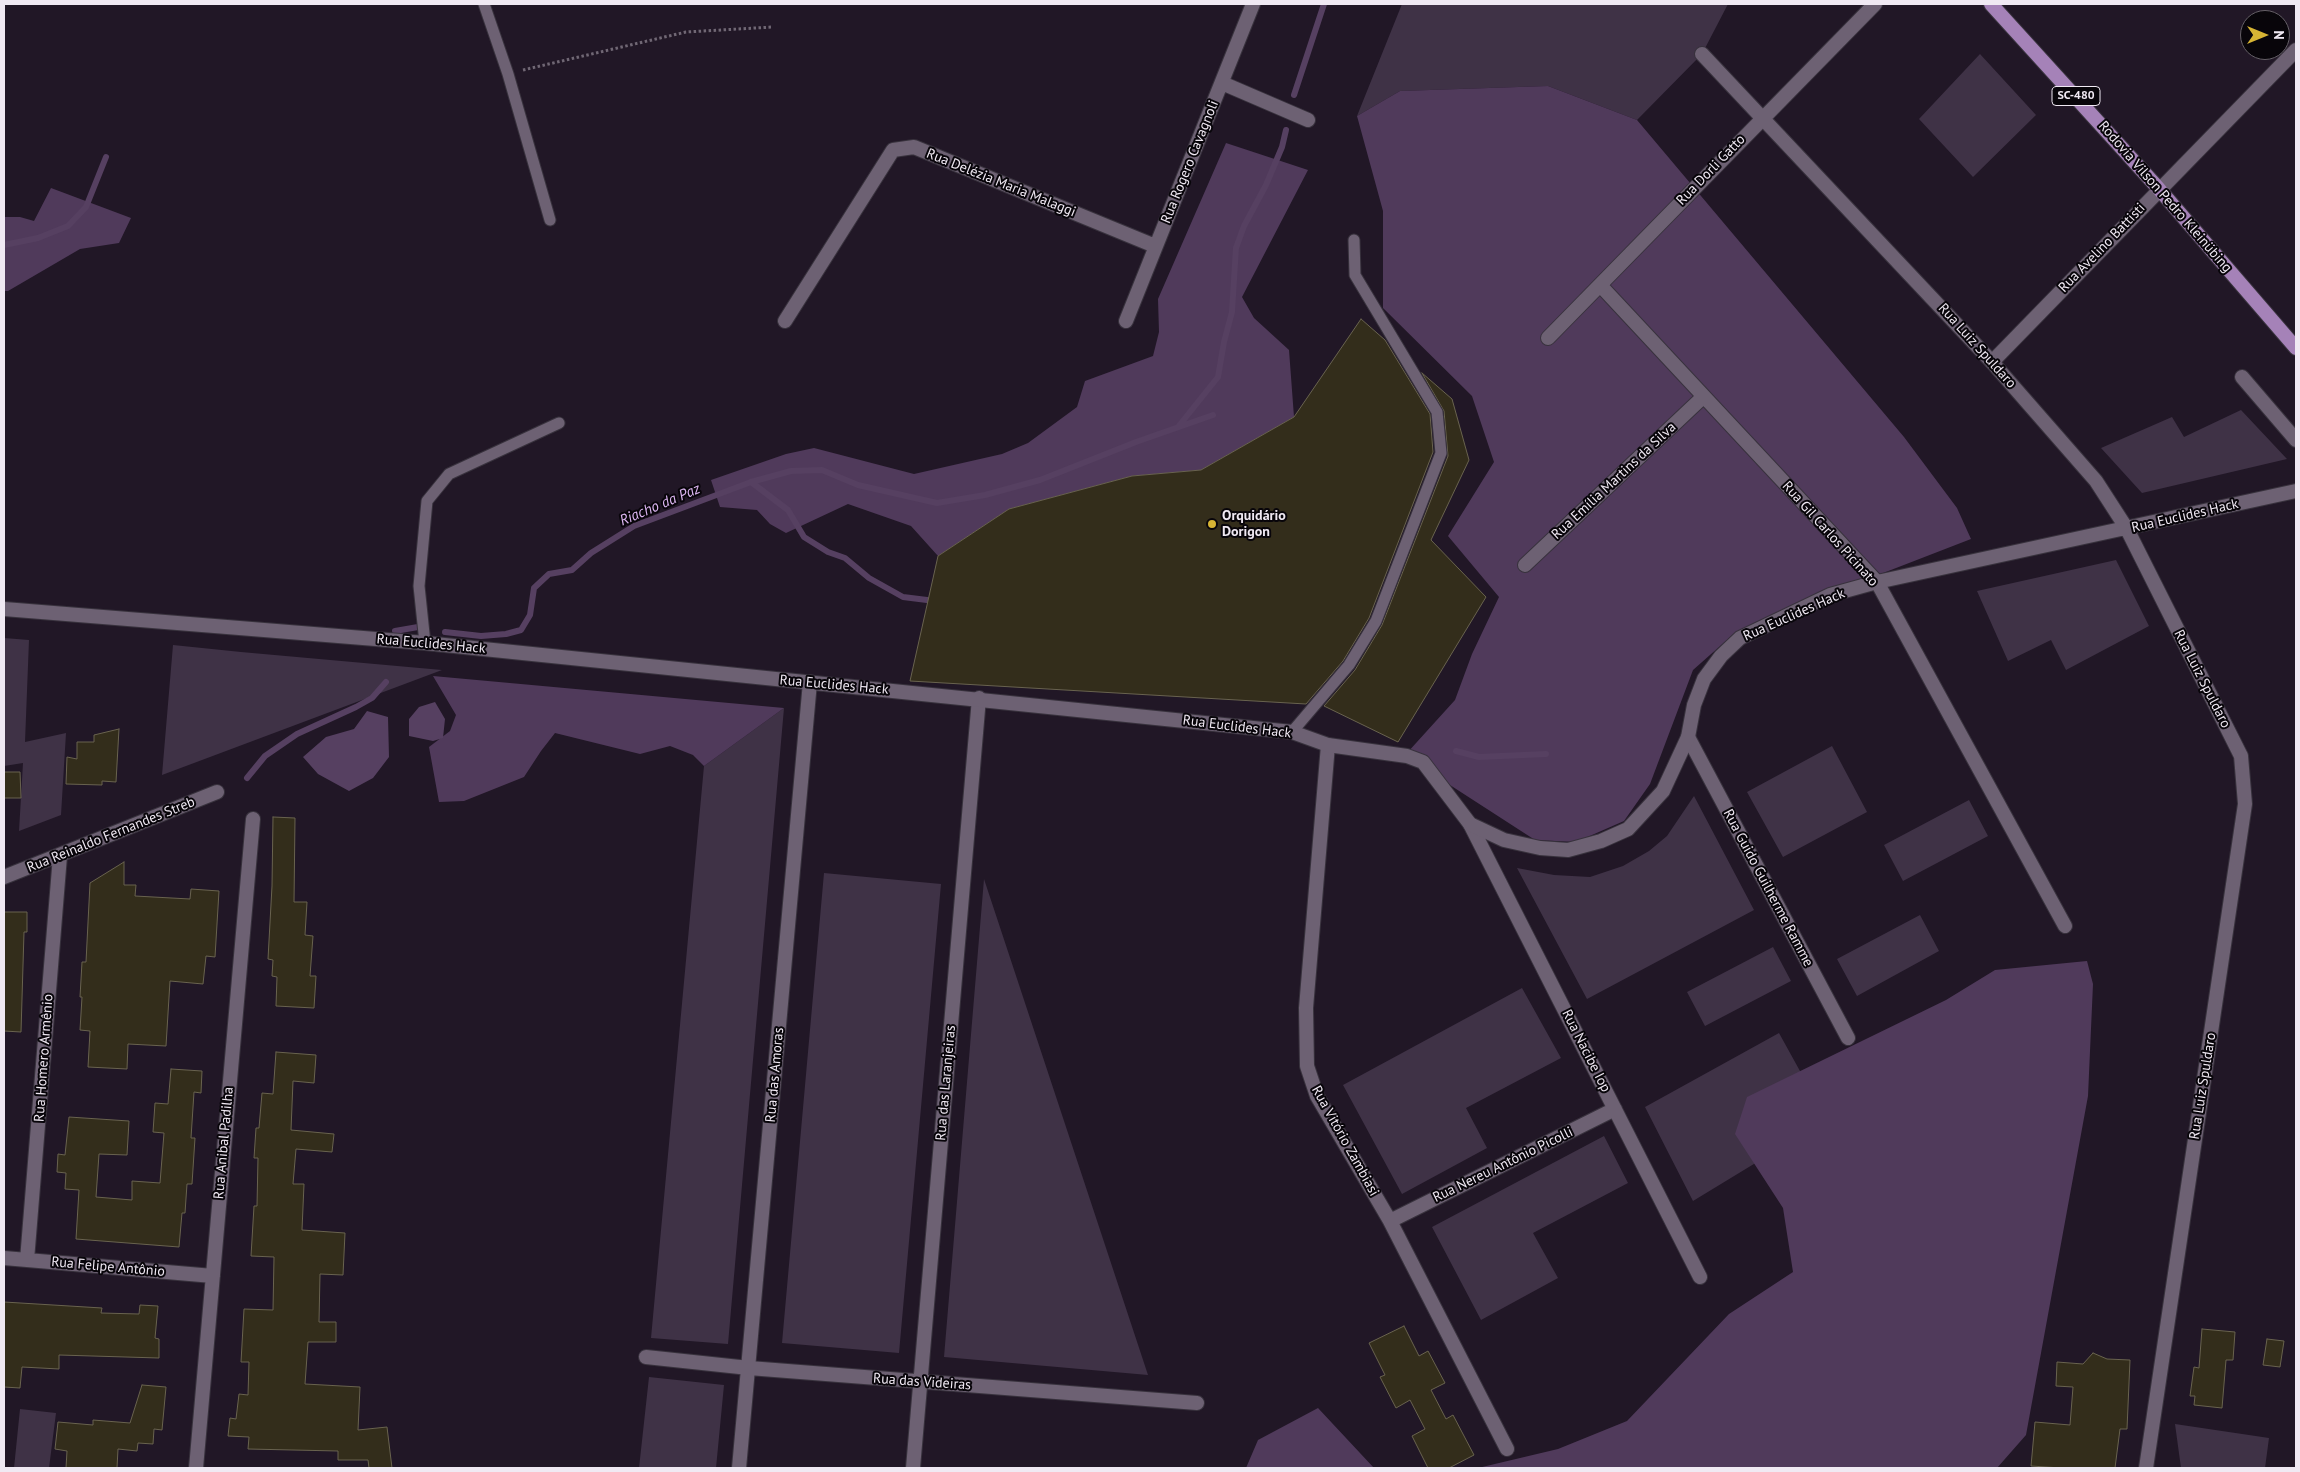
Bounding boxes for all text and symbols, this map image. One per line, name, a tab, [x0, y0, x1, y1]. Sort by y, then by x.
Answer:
north arrow	[2240, 10, 2290, 60]
text: N	[2270, 30, 2288, 40]
road number: SC-480	[2052, 86, 2100, 105]
street label: Rua Rogero Cavagnoli	[1158, 98, 1222, 226]
street label: Rodovia Vilson Pedro Kleinübing	[2095, 118, 2235, 276]
street label: Rua Dorli Gatto	[1673, 131, 1749, 209]
street label: Rua Delézia Maria Malaggi	[924, 145, 1078, 221]
street label: Rua Avelino Battisti	[2055, 200, 2149, 296]
street label: Rua Luiz Spuldaro	[1935, 300, 2019, 392]
street label: Rua Emília Martins da Silva	[1548, 419, 1680, 543]
street label: Rua Gil Carlos Picinato	[1778, 478, 1882, 590]
water label: Riacho da Paz	[617, 480, 703, 530]
street label: Rua Euclides Hack	[2130, 496, 2240, 536]
place label: Orquidário Dorigon	[1222, 508, 1286, 540]
marker: Orquidário Dorigon	[1206, 518, 1218, 530]
street label: Rua Euclides Hack	[1741, 585, 1847, 645]
street label: Rua Luiz Spuldaro	[2170, 627, 2234, 731]
street label: Rua Euclides Hack	[376, 631, 486, 657]
street label: Rua Euclides Hack	[779, 672, 889, 698]
street label: Rua Euclides Hack	[1182, 712, 1292, 742]
street label: Rua Reinaldo Fernandes Streb	[25, 794, 197, 876]
street label: Rua Guido Guilherme Ramme	[1719, 806, 1817, 970]
street label: Rua Homero Armênio	[31, 993, 57, 1123]
street label: Rua Nacibe Iop	[1558, 1007, 1614, 1095]
street label: Rua das Laranjeiras	[933, 1024, 959, 1142]
street label: Rua das Amoras	[762, 1027, 788, 1123]
street label: Rua Luiz Spuldaro	[2186, 1031, 2220, 1141]
street label: Rua Vitório Zambiasi	[1308, 1083, 1382, 1199]
street label: Rua Anibal Padilha	[211, 1086, 237, 1200]
street label: Rua Nereu Antônio Picolli	[1430, 1124, 1576, 1206]
street label: Rua Felipe Antônio	[51, 1254, 165, 1280]
street label: Rua das Videiras	[872, 1370, 972, 1394]

